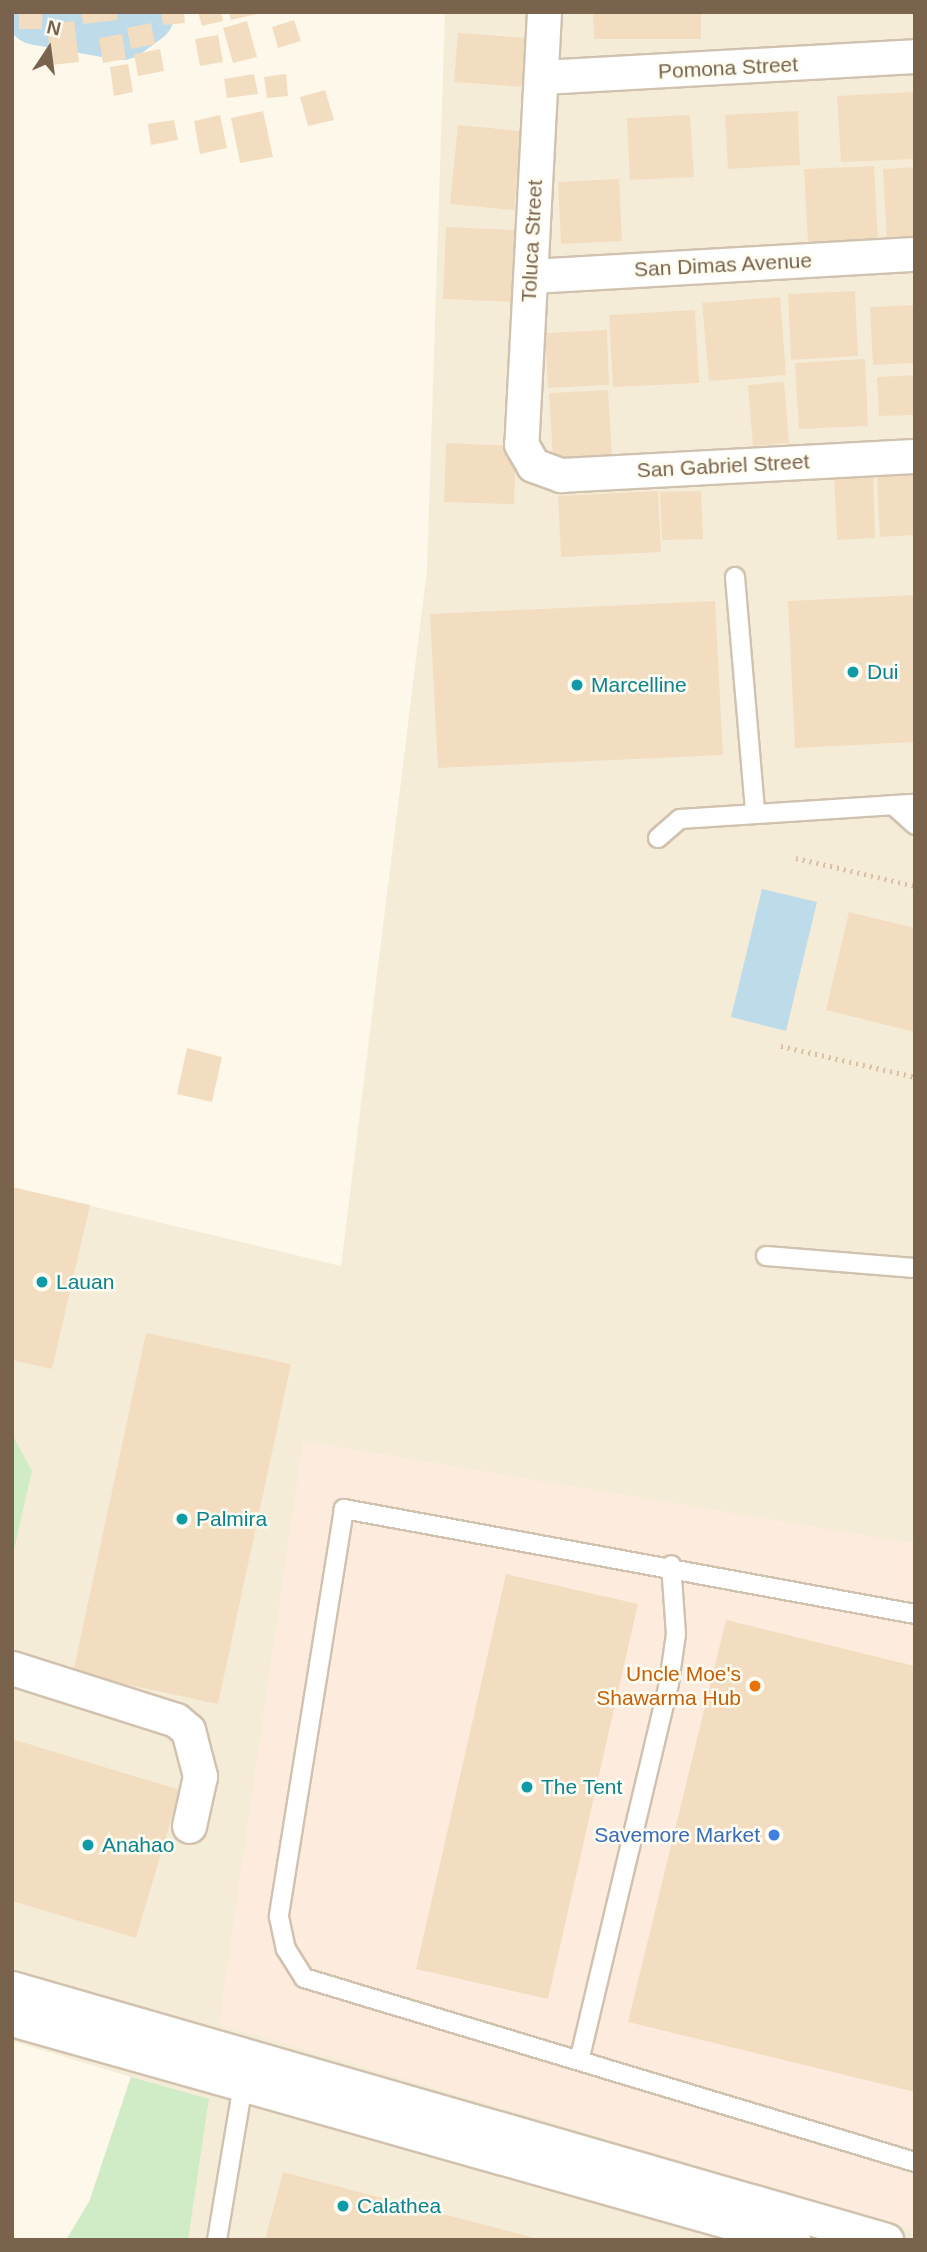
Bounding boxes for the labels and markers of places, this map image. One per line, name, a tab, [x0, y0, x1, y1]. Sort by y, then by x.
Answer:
place label: Dui	[867, 659, 899, 685]
marker: Dui	[845, 664, 861, 680]
place label: Marcelline	[591, 672, 687, 698]
marker: Marcelline	[569, 677, 585, 693]
place label: Lauan	[56, 1269, 114, 1295]
marker: Lauan	[34, 1274, 50, 1290]
place label: Palmira	[196, 1506, 267, 1532]
marker: Palmira	[174, 1511, 190, 1527]
place label: Uncle Moe's Shawarma Hub	[596, 1661, 741, 1711]
marker: Uncle Moe's Shawarma Hub	[747, 1678, 763, 1694]
place label: The Tent	[541, 1774, 623, 1800]
marker: The Tent	[519, 1779, 535, 1795]
place label: Savemore Market	[594, 1822, 760, 1848]
marker: Savemore Market	[766, 1827, 782, 1843]
place label: Anahao	[102, 1832, 174, 1858]
marker: Anahao	[80, 1837, 96, 1853]
place label: Calathea	[357, 2193, 441, 2219]
marker: Calathea	[335, 2198, 351, 2214]

